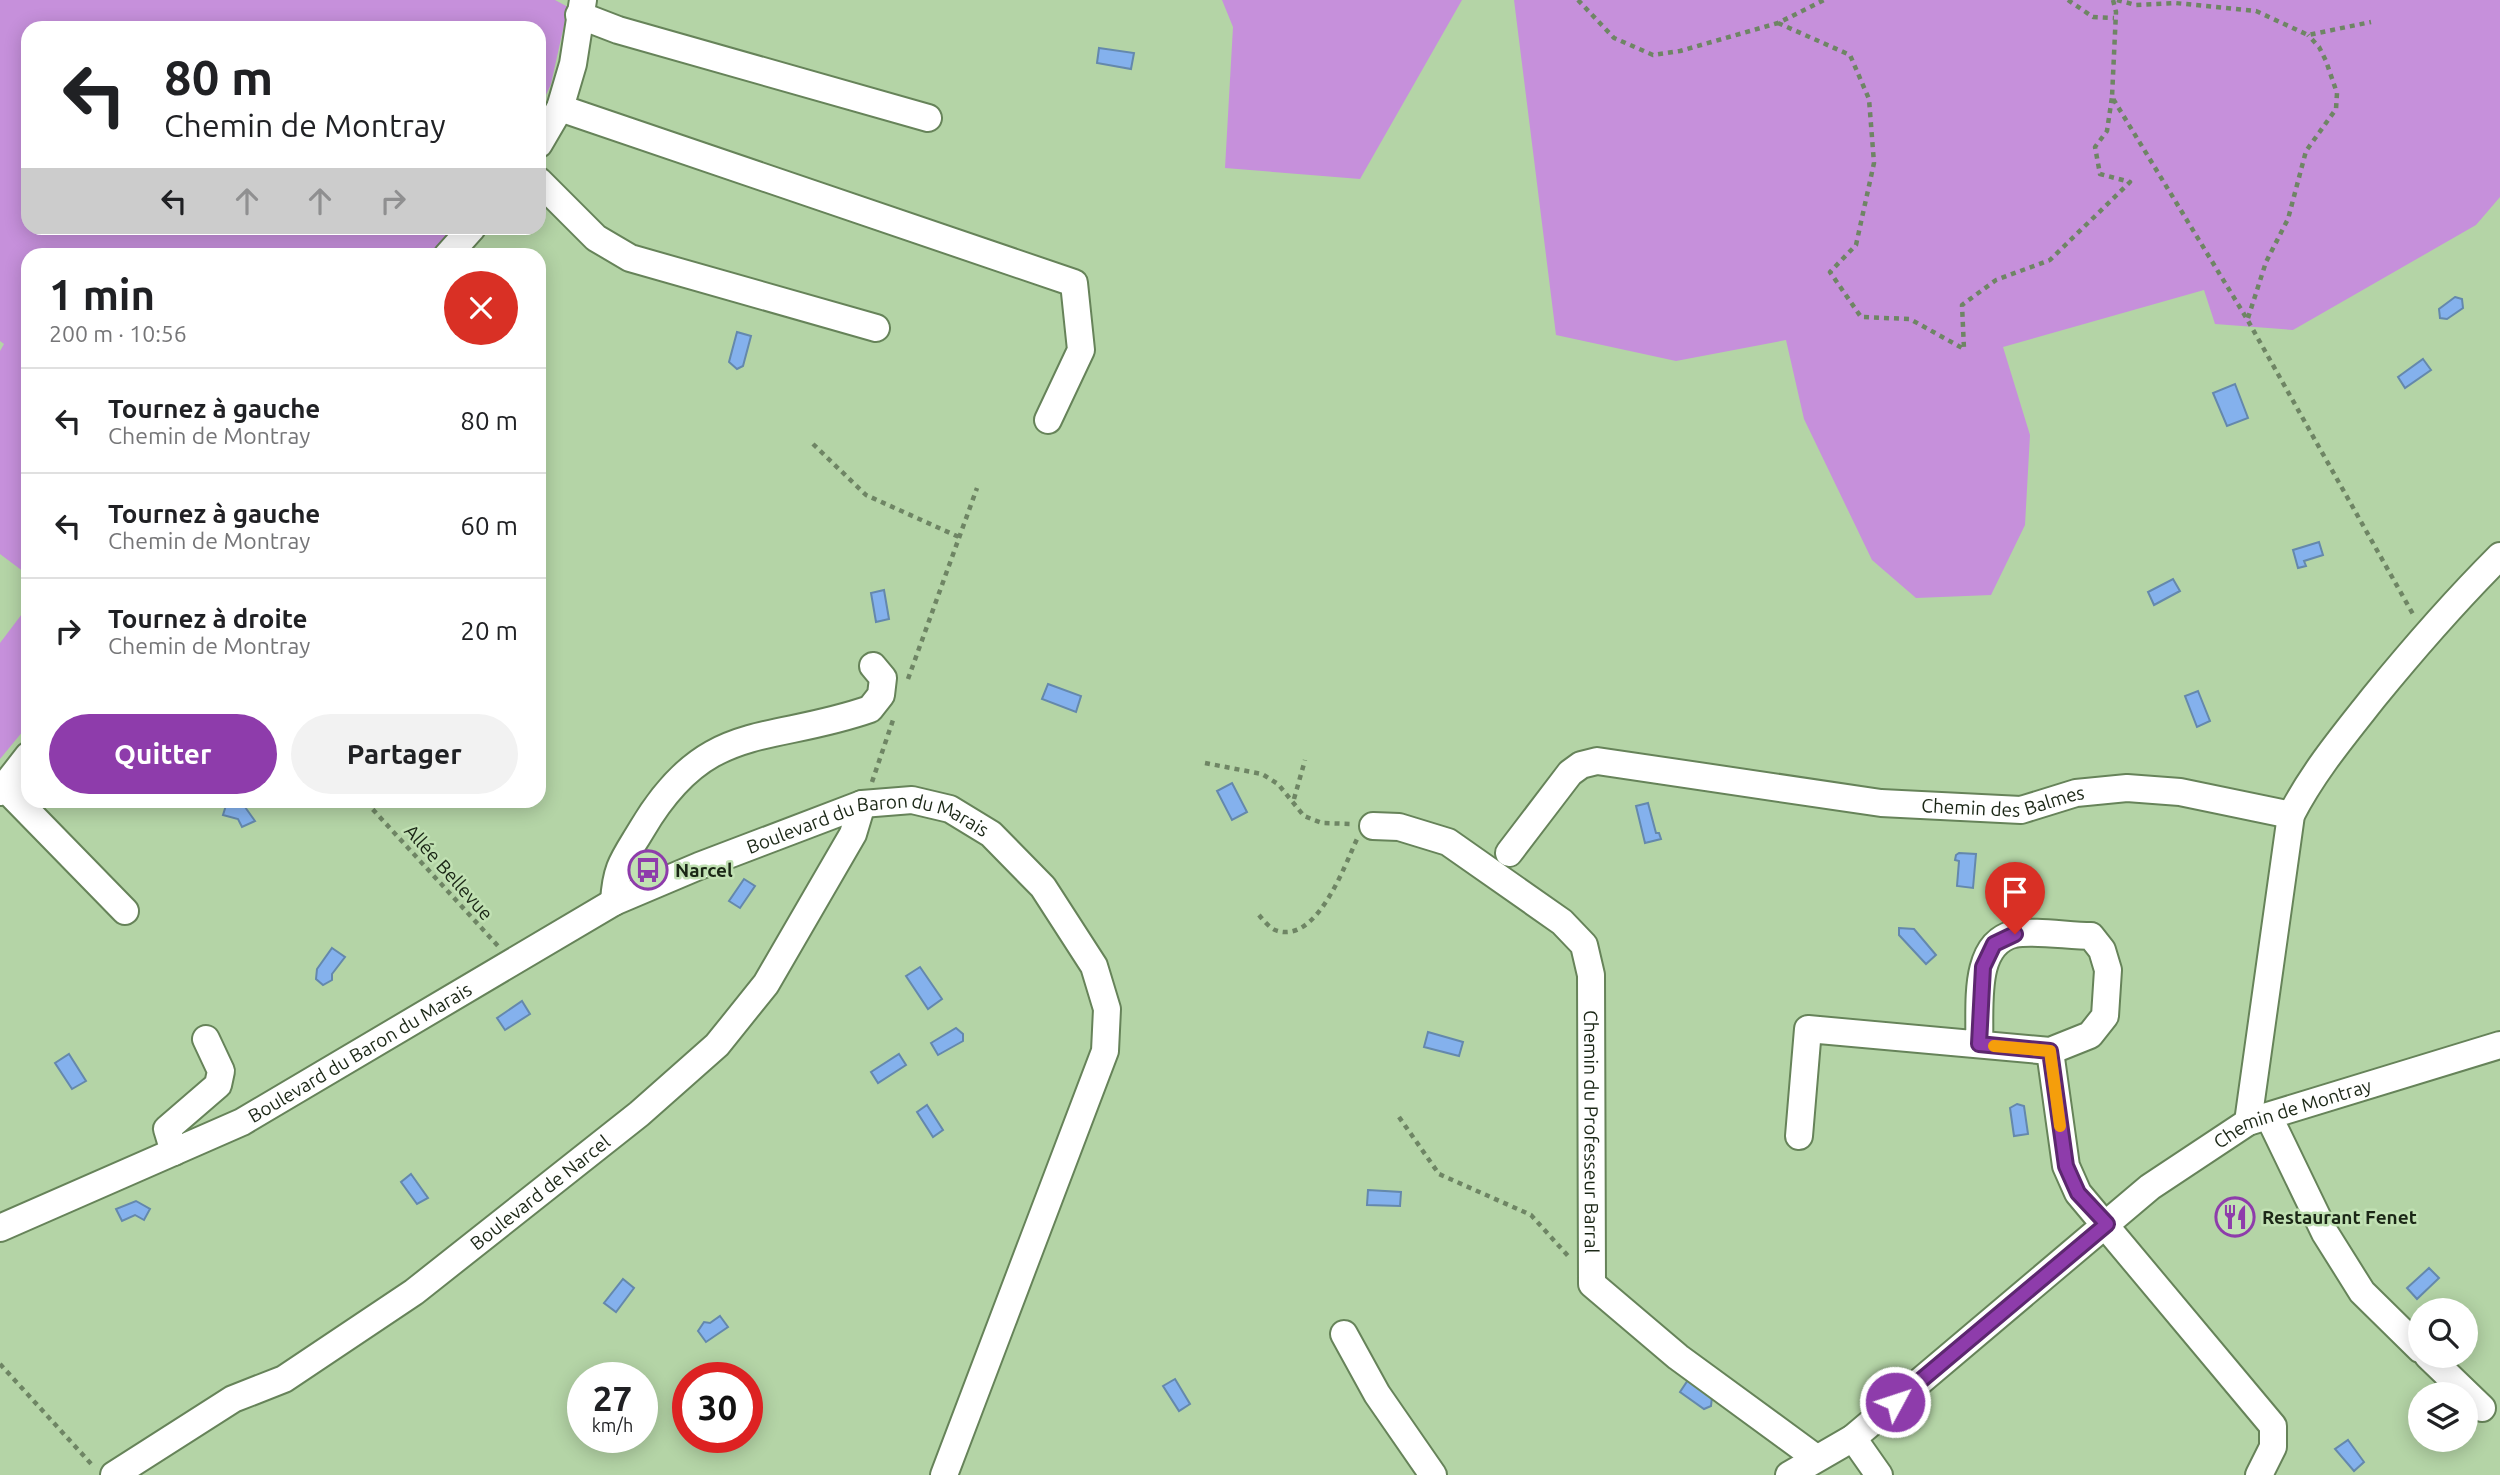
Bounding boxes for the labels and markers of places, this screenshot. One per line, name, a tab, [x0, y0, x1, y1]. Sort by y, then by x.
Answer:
bus stop icon: Narcel	[627, 849, 669, 891]
place label: Narcel	[675, 859, 733, 881]
pin	[1985, 862, 2045, 934]
restaurant icon: Restaurant Fenet	[2214, 1196, 2256, 1238]
place label: Restaurant Fenet	[2262, 1206, 2417, 1228]

